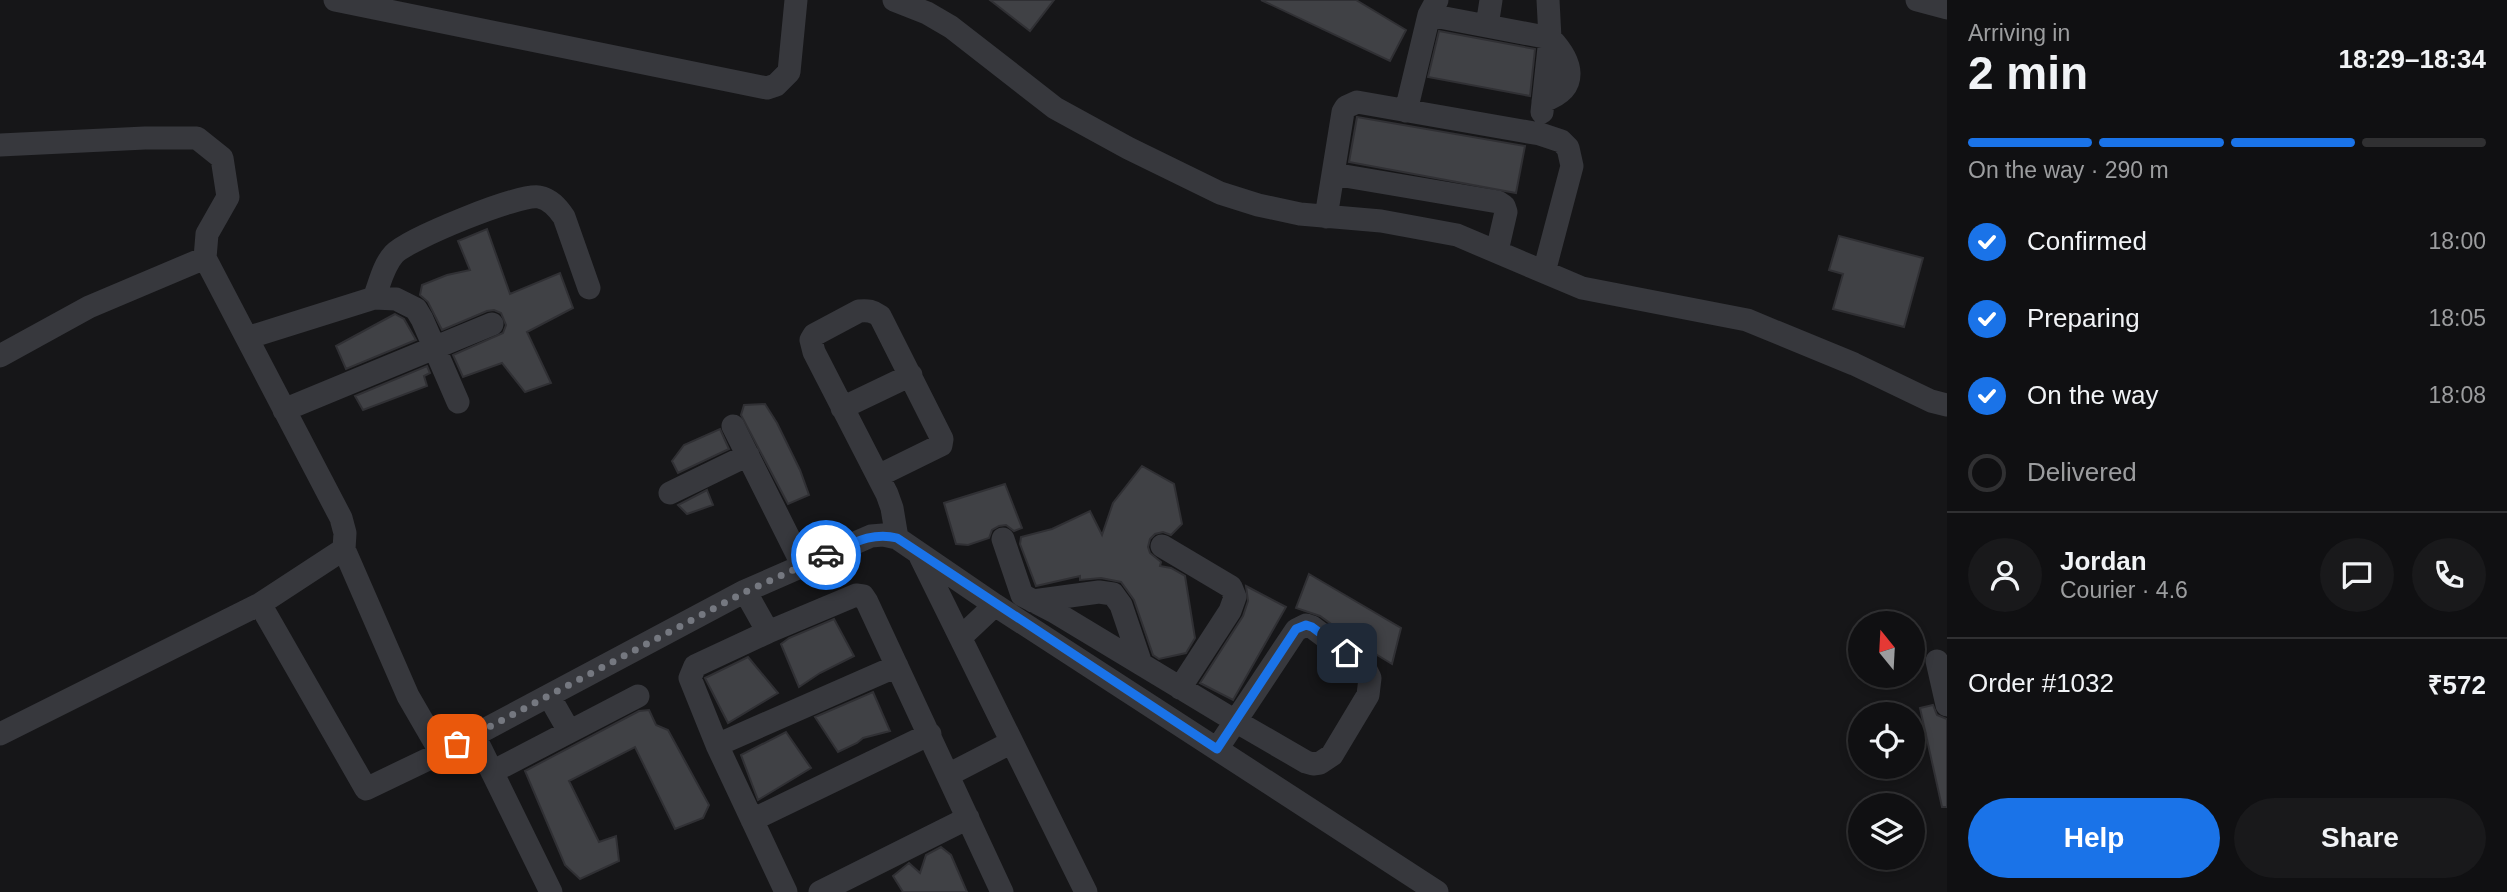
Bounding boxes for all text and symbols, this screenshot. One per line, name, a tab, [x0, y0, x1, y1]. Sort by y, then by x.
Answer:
text: Arriving in	[1968, 20, 2070, 46]
text: 18:29–18:34	[2339, 44, 2486, 74]
text: 2 min	[1968, 47, 2088, 99]
text: On the way · 290 m	[1968, 157, 2169, 183]
icon: check	[1968, 223, 2006, 261]
text: Confirmed	[2027, 226, 2147, 256]
text: 18:00	[2428, 228, 2486, 254]
icon: check	[1968, 300, 2006, 338]
text: Preparing	[2027, 303, 2140, 333]
text: 18:05	[2428, 305, 2486, 331]
icon: check	[1968, 377, 2006, 415]
text: On the way	[2027, 380, 2159, 410]
text: 18:08	[2428, 382, 2486, 408]
text: Delivered	[2027, 457, 2137, 487]
courier	[791, 520, 861, 590]
icon: car	[807, 536, 845, 574]
button: person	[1968, 538, 2042, 612]
button: chat	[2320, 538, 2394, 612]
button: phone	[2412, 538, 2486, 612]
text: Jordan	[2060, 546, 2147, 576]
text: Courier · 4.6	[2060, 577, 2188, 603]
north arrow	[1848, 611, 1925, 688]
map controls	[1848, 611, 1925, 870]
pin	[1317, 623, 1377, 683]
icon: home	[1328, 634, 1366, 672]
text: Order #1032	[1968, 668, 2114, 698]
text: ₹572	[2428, 670, 2486, 700]
button: locate	[1848, 702, 1925, 779]
pin	[427, 714, 487, 774]
icon: bag	[438, 725, 476, 763]
button: layers	[1848, 793, 1925, 870]
button: Help	[1968, 798, 2220, 878]
button: Share	[2234, 798, 2486, 878]

